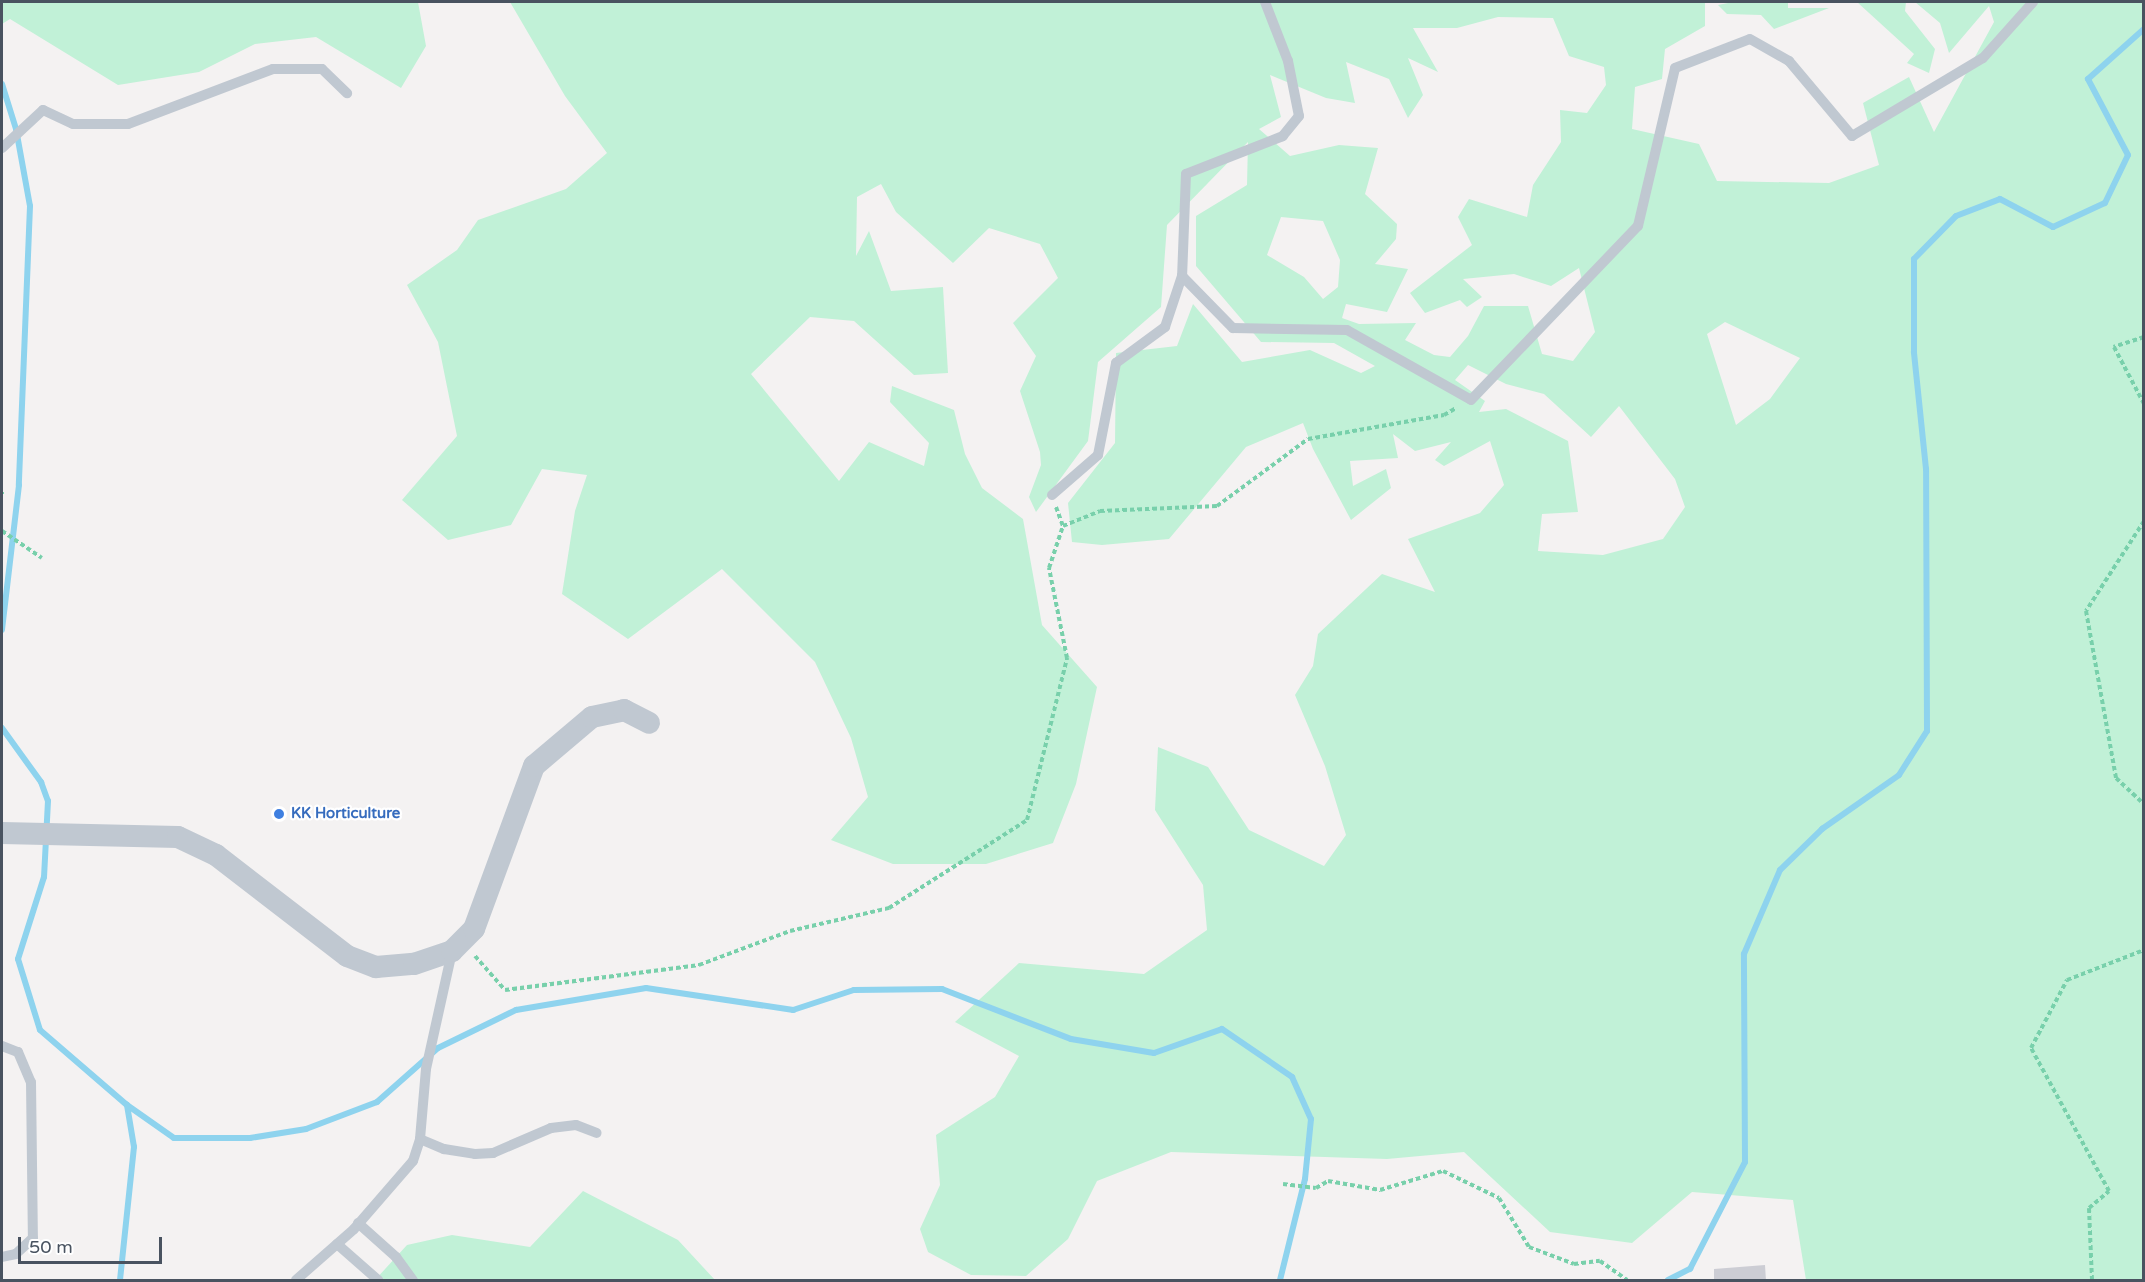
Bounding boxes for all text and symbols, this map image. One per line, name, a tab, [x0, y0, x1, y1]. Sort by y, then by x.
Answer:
place label: KK Horticulture	[291, 805, 400, 823]
marker: KK Horticulture	[272, 807, 286, 821]
scale bar	[21, 1225, 165, 1263]
text: 50 m	[29, 1236, 73, 1258]

